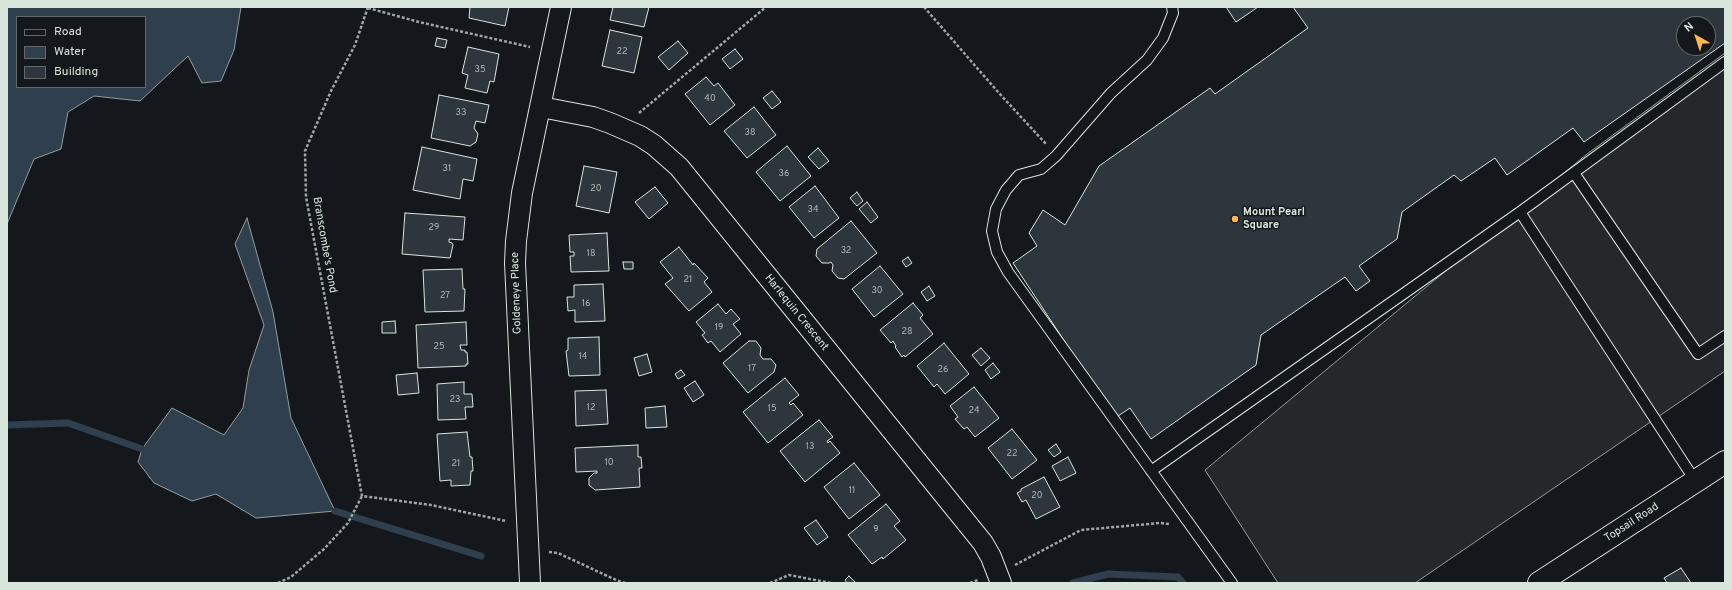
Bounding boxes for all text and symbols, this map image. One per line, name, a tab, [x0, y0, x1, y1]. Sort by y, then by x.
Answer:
legend	[16, 16, 146, 88]
north arrow	[1676, 16, 1716, 56]
text: N	[1682, 20, 1697, 35]
text: Road	[54, 24, 82, 40]
text: Water	[54, 44, 86, 60]
house number: 22	[616, 47, 628, 57]
text: Building	[54, 64, 98, 80]
house number: 35	[474, 65, 486, 75]
house number: 40	[704, 94, 716, 104]
house number: 33	[456, 108, 466, 118]
house number: 38	[745, 128, 755, 138]
house number: 31	[443, 164, 451, 174]
house number: 36	[779, 169, 789, 179]
house number: 20	[590, 184, 602, 194]
street label: Branscombe's Pond	[309, 196, 339, 294]
house number: 34	[807, 205, 819, 215]
place label: Mount Pearl Square	[1243, 206, 1305, 232]
marker: Mount Pearl Square	[1230, 214, 1240, 224]
house number: 29	[429, 223, 439, 233]
house number: 32	[841, 246, 851, 256]
house number: 18	[587, 249, 595, 259]
street label: Goldeneye Place	[509, 252, 525, 334]
street label: Harlequin Crescent	[761, 272, 831, 354]
house number: 21	[684, 275, 692, 285]
house number: 30	[871, 286, 883, 296]
house number: 27	[440, 291, 450, 301]
house number: 16	[582, 299, 590, 309]
house number: 19	[715, 323, 723, 333]
house number: 28	[901, 327, 913, 337]
house number: 25	[433, 342, 445, 352]
house number: 14	[579, 352, 587, 362]
house number: 17	[748, 364, 756, 374]
house number: 26	[938, 365, 948, 375]
house number: 23	[450, 395, 460, 405]
house number: 12	[587, 403, 595, 413]
house number: 15	[768, 404, 776, 414]
house number: 24	[968, 406, 980, 416]
house number: 13	[806, 442, 814, 452]
house number: 22	[1006, 449, 1018, 459]
house number: 10	[604, 458, 614, 468]
house number: 21	[452, 459, 460, 469]
house number: 11	[849, 486, 855, 496]
house number: 20	[1031, 491, 1043, 501]
street label: Topsail Road	[1602, 501, 1662, 545]
house number: 9	[873, 525, 879, 535]

